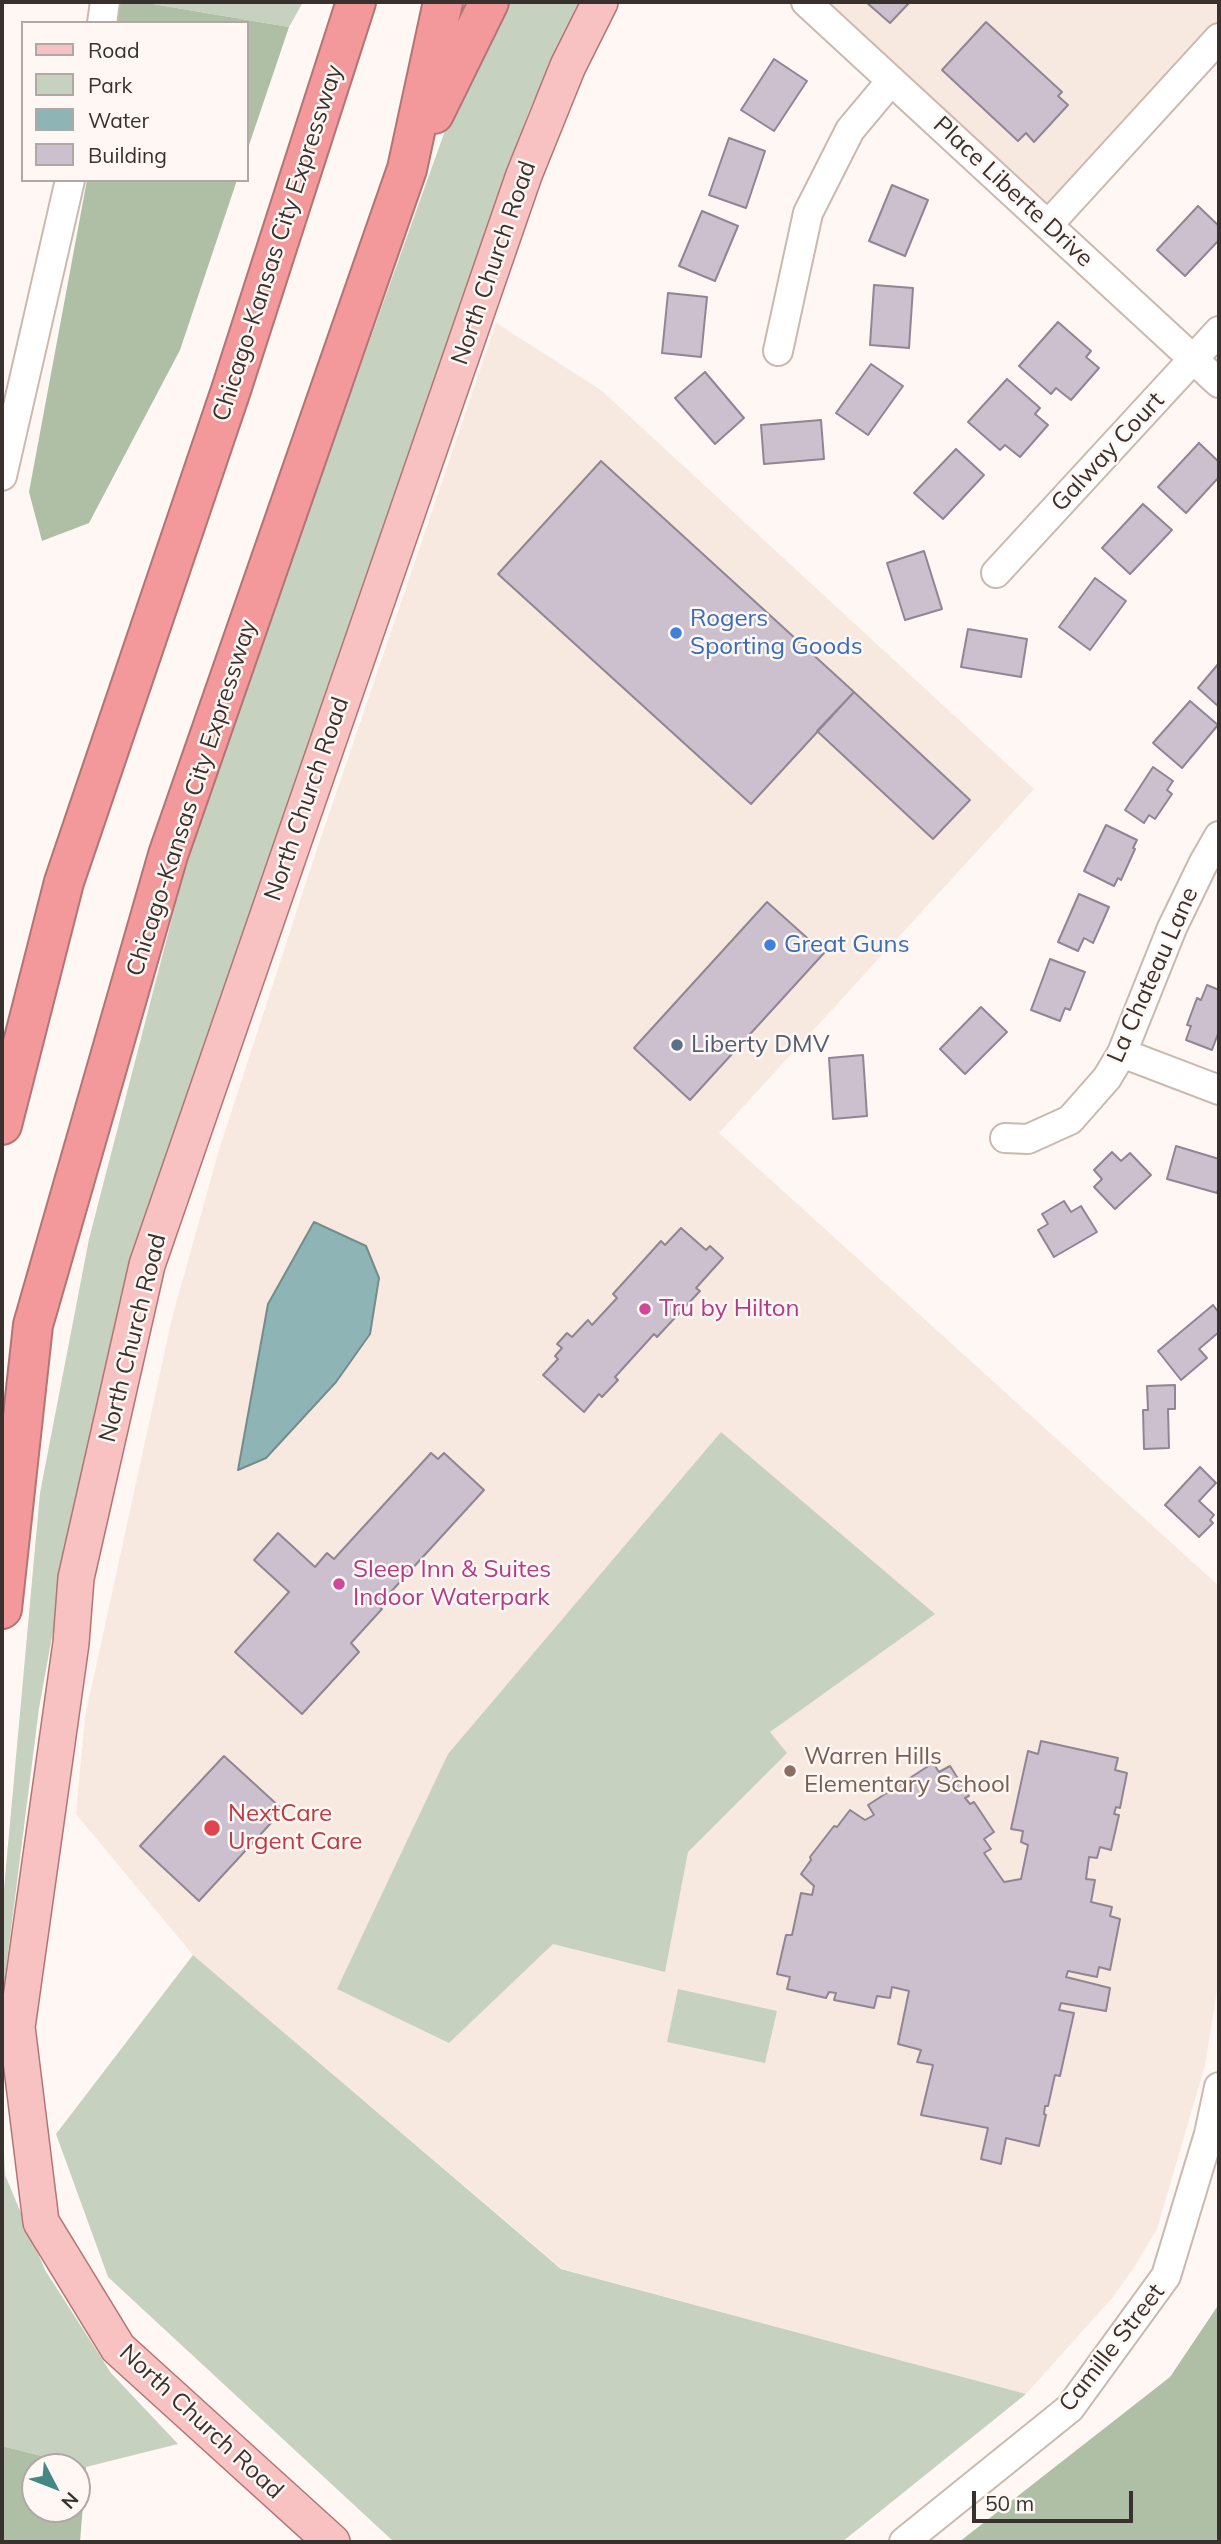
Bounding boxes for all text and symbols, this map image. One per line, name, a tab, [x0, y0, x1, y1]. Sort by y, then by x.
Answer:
legend	[21, 21, 248, 182]
text: Road	[88, 37, 139, 63]
street label: Chicago-Kansas City Expressway	[207, 61, 349, 425]
text: Park	[88, 72, 132, 98]
text: Water	[88, 107, 149, 133]
street label: Place Liberte Drive	[927, 111, 1099, 273]
text: Building	[88, 142, 167, 168]
street label: North Church Road	[446, 157, 542, 369]
street label: Galway Court	[1045, 386, 1171, 518]
place label: Rogers Sporting Goods	[690, 605, 863, 661]
street label: Chicago-Kansas City Expressway	[121, 616, 263, 980]
marker: Rogers Sporting Goods	[668, 625, 684, 641]
street label: North Church Road	[259, 693, 355, 905]
street label: La Chateau Lane	[1101, 883, 1205, 1067]
place label: Great Guns	[784, 931, 910, 959]
marker: Great Guns	[762, 937, 778, 953]
place label: Liberty DMV	[691, 1031, 829, 1059]
marker: Liberty DMV	[669, 1037, 685, 1053]
street label: North Church Road	[93, 1231, 173, 1445]
place label: Tru by Hilton	[659, 1295, 800, 1323]
marker: Tru by Hilton	[637, 1301, 653, 1317]
place label: Sleep Inn & Suites Indoor Waterpark	[353, 1556, 551, 1612]
marker: Sleep Inn & Suites Indoor Waterpark	[331, 1576, 347, 1592]
place label: Warren Hills Elementary School	[804, 1743, 1010, 1799]
marker: Warren Hills Elementary School	[782, 1763, 798, 1779]
place label: NextCare Urgent Care	[228, 1800, 362, 1856]
marker: NextCare Urgent Care	[202, 1818, 222, 1838]
street label: Camille Street	[1053, 2278, 1171, 2418]
street label: North Church Road	[113, 2339, 289, 2505]
north arrow	[21, 2453, 91, 2523]
scale bar	[976, 2478, 1137, 2522]
text: N	[56, 2487, 84, 2514]
text: 50 m	[985, 2490, 1034, 2516]

